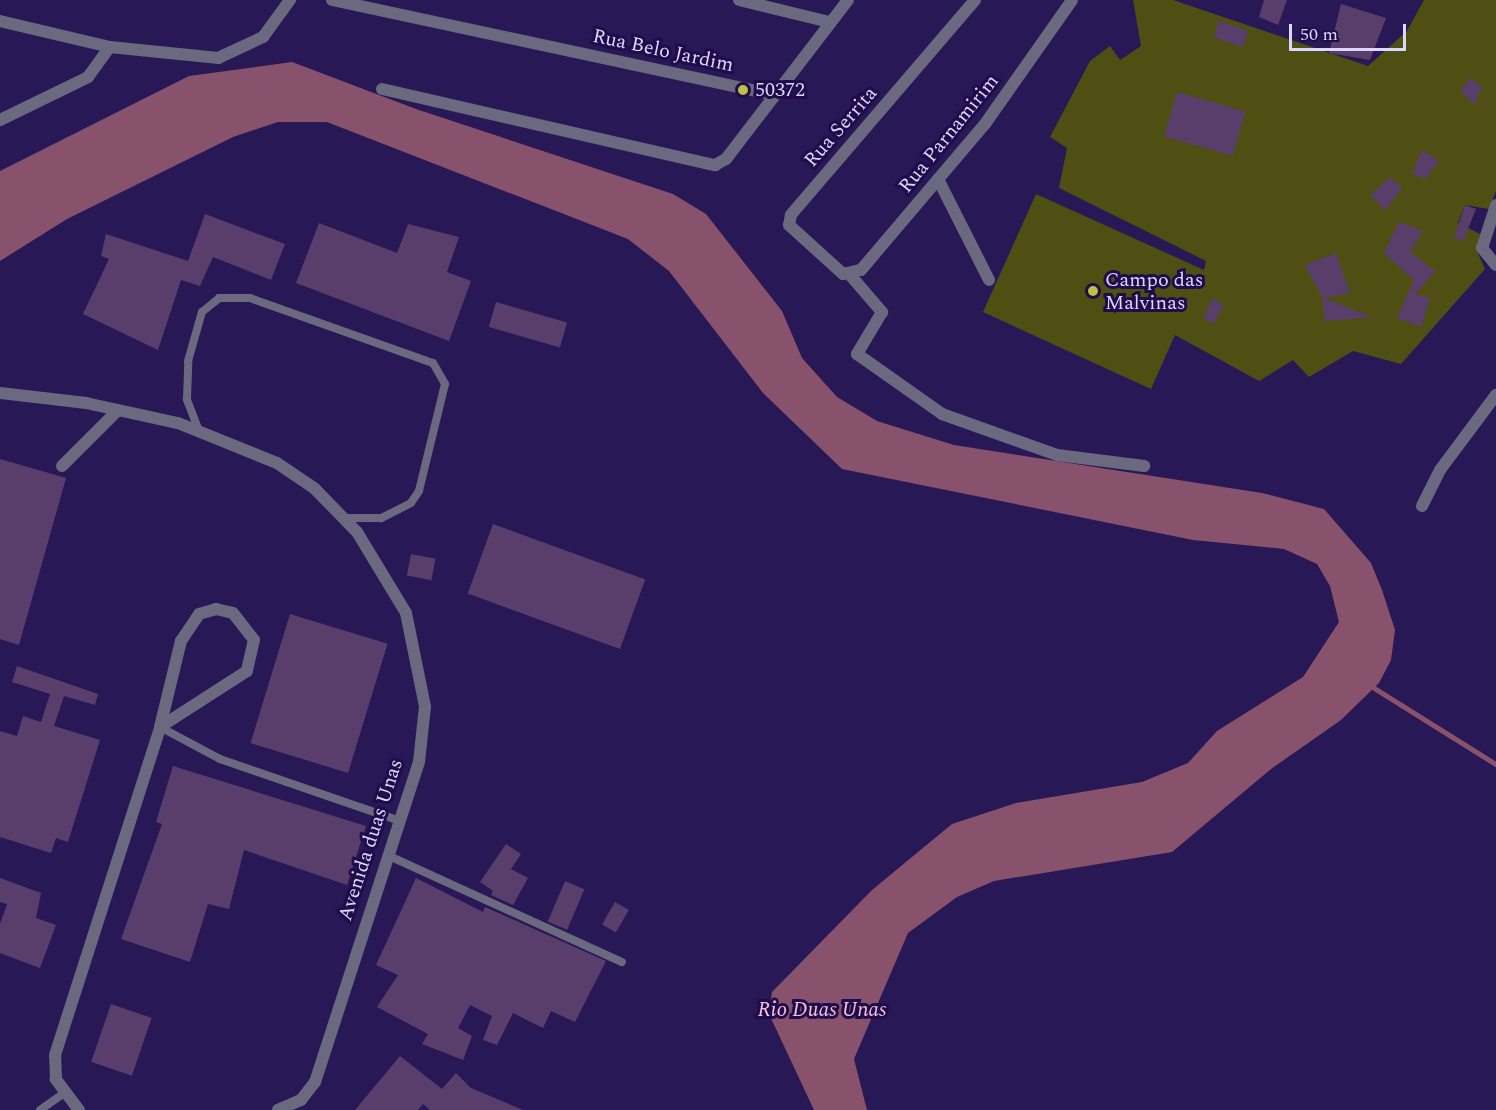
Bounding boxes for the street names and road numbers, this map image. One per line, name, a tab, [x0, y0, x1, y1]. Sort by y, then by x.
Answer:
street label: Rua Belo Jardim	[590, 24, 736, 78]
street label: Rua Parnamirim	[894, 70, 1004, 198]
street label: Rua Serrita	[799, 82, 883, 172]
street label: Avenida duas Unas	[334, 756, 408, 924]

